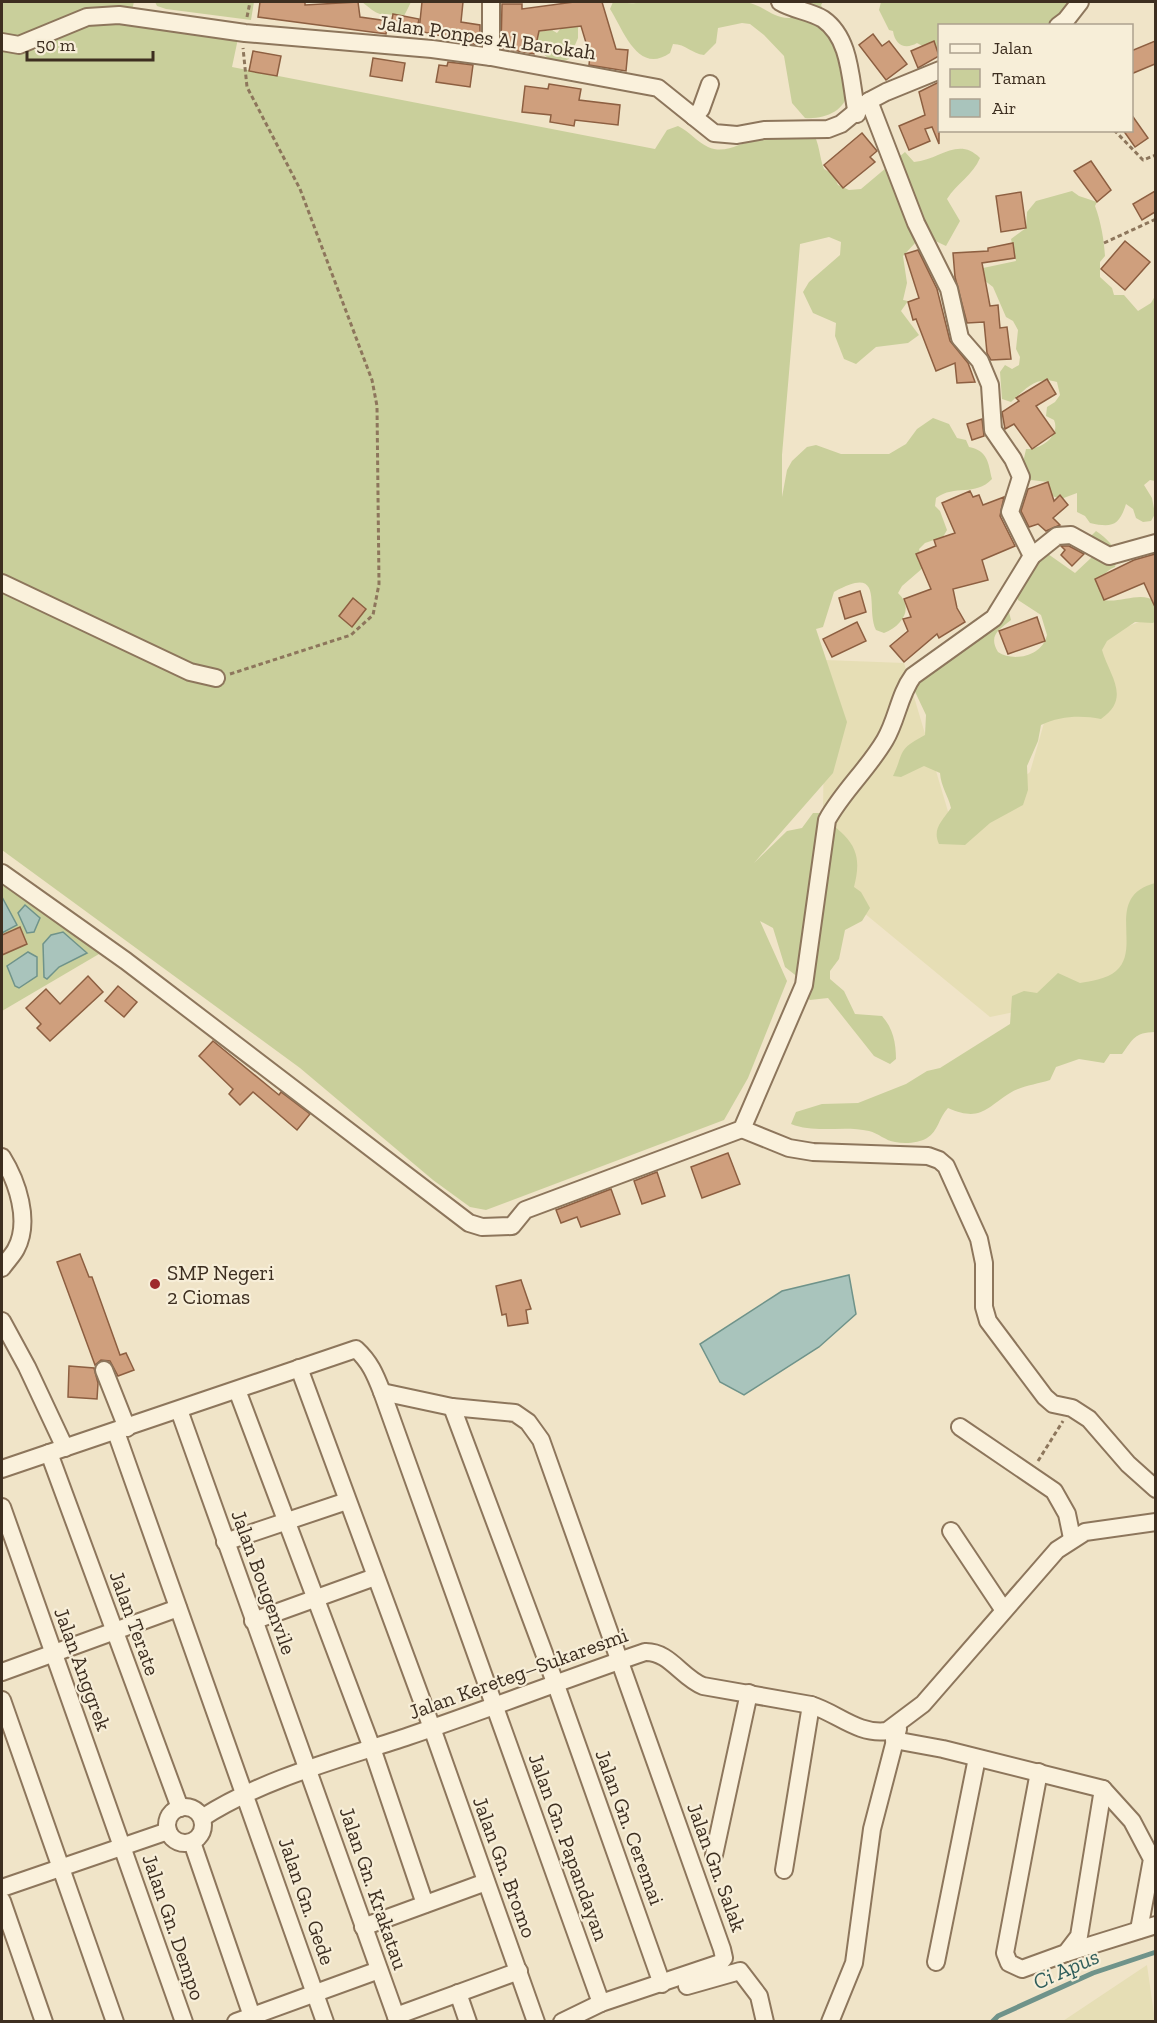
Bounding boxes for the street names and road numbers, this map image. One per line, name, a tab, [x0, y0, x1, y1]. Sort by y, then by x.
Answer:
street label: Jalan Ponpes Al Barokah	[376, 9, 598, 65]
street label: Jalan Bougenvile	[226, 1506, 302, 1658]
street label: Jalan Terate	[105, 1567, 166, 1679]
street label: Jalan Anggrek	[49, 1604, 117, 1734]
street label: Jalan Kereteg–Sukaresmi	[405, 1622, 631, 1724]
street label: Jalan Gn. Ceremai	[590, 1746, 670, 1908]
street label: Jalan Gn. Papandayan	[524, 1750, 614, 1944]
street label: Jalan Gn. Bromo	[468, 1793, 542, 1941]
street label: Jalan Gn. Salak	[682, 1799, 752, 1935]
street label: Jalan Gn. Krakatau	[334, 1803, 414, 1973]
street label: Jalan Gn. Gede	[273, 1834, 341, 1968]
street label: Jalan Gn. Dempo	[137, 1851, 211, 2003]

